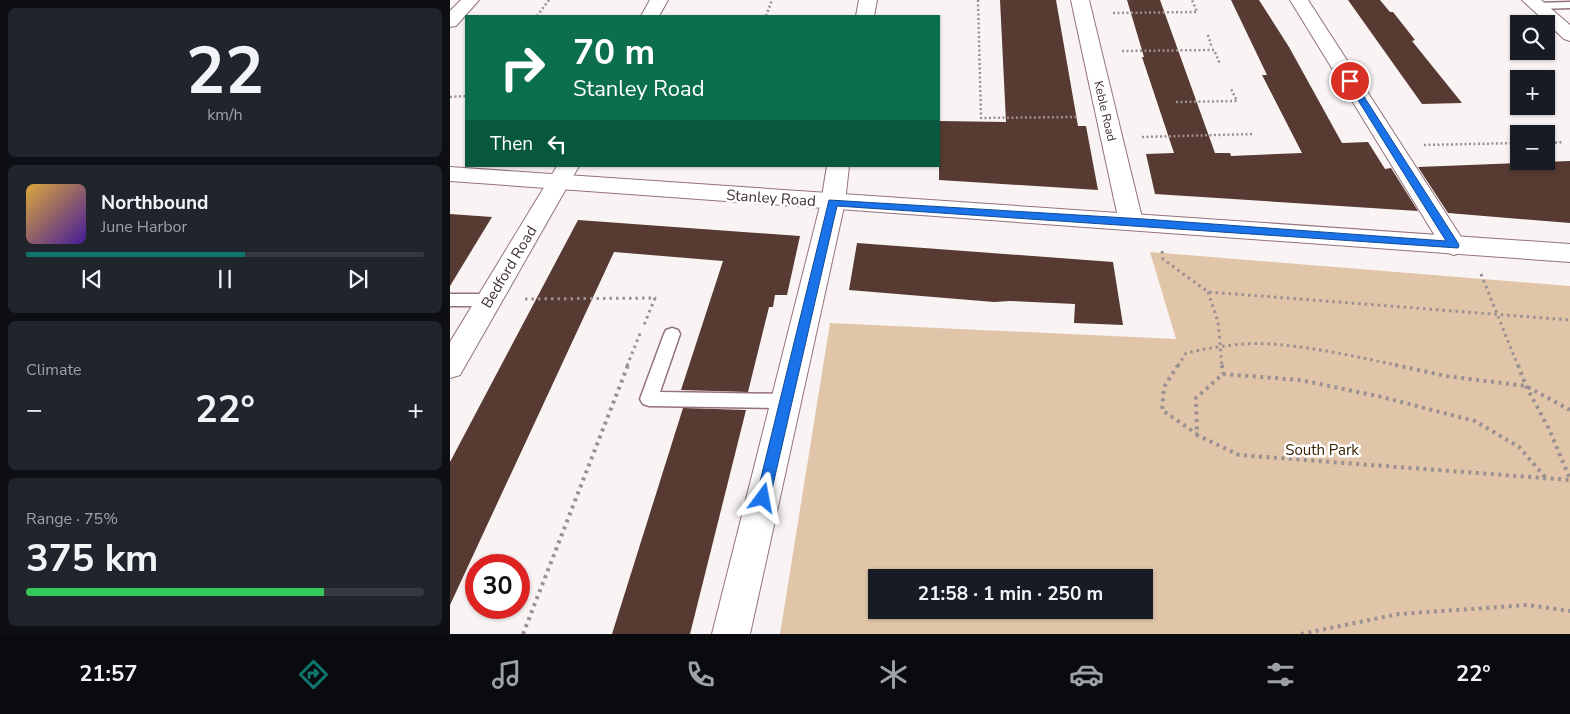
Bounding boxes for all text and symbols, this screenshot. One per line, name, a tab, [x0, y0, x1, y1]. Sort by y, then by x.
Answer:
map controls	[1510, 15, 1555, 170]
button: search	[1510, 15, 1555, 60]
text: 22	[186, 27, 264, 116]
text: 70 m	[573, 29, 655, 76]
icon: right	[490, 35, 555, 100]
pin	[1329, 60, 1371, 102]
icon: arrive	[1336, 67, 1364, 95]
button: +	[1510, 70, 1555, 115]
text: Stanley Road	[573, 74, 704, 104]
street label: Keble Road	[1090, 79, 1120, 143]
text: km/h	[207, 104, 243, 126]
button: −	[1510, 125, 1555, 170]
icon: left	[543, 130, 571, 158]
text: Then	[490, 131, 533, 157]
street label: Stanley Road	[726, 185, 816, 211]
text: Northbound	[101, 190, 208, 216]
text: June Harbor	[101, 216, 187, 238]
street label: Bedford Road	[477, 222, 541, 312]
icon: previous	[78, 265, 106, 293]
icon: pause	[211, 265, 239, 293]
icon: next	[344, 265, 372, 293]
text: Climate	[26, 359, 81, 381]
text: 22°	[195, 384, 255, 435]
text: −	[26, 391, 43, 429]
text: +	[407, 391, 424, 429]
park label: South Park	[1285, 440, 1359, 460]
position arrow	[736, 471, 788, 523]
text: Range · 75%	[26, 508, 118, 530]
text: 375 km	[26, 533, 158, 584]
speed limit sign: 30	[465, 554, 530, 619]
text: 21:58 · 1 min · 250 m	[918, 581, 1103, 607]
icon: directions	[296, 657, 331, 692]
icon: music	[489, 657, 524, 692]
icon: phone	[683, 657, 718, 692]
icon: climate	[876, 657, 911, 692]
icon: car	[1069, 657, 1104, 692]
icon: filters	[1263, 657, 1298, 692]
text: 21:57	[79, 659, 137, 689]
text: 22°	[1456, 659, 1491, 689]

